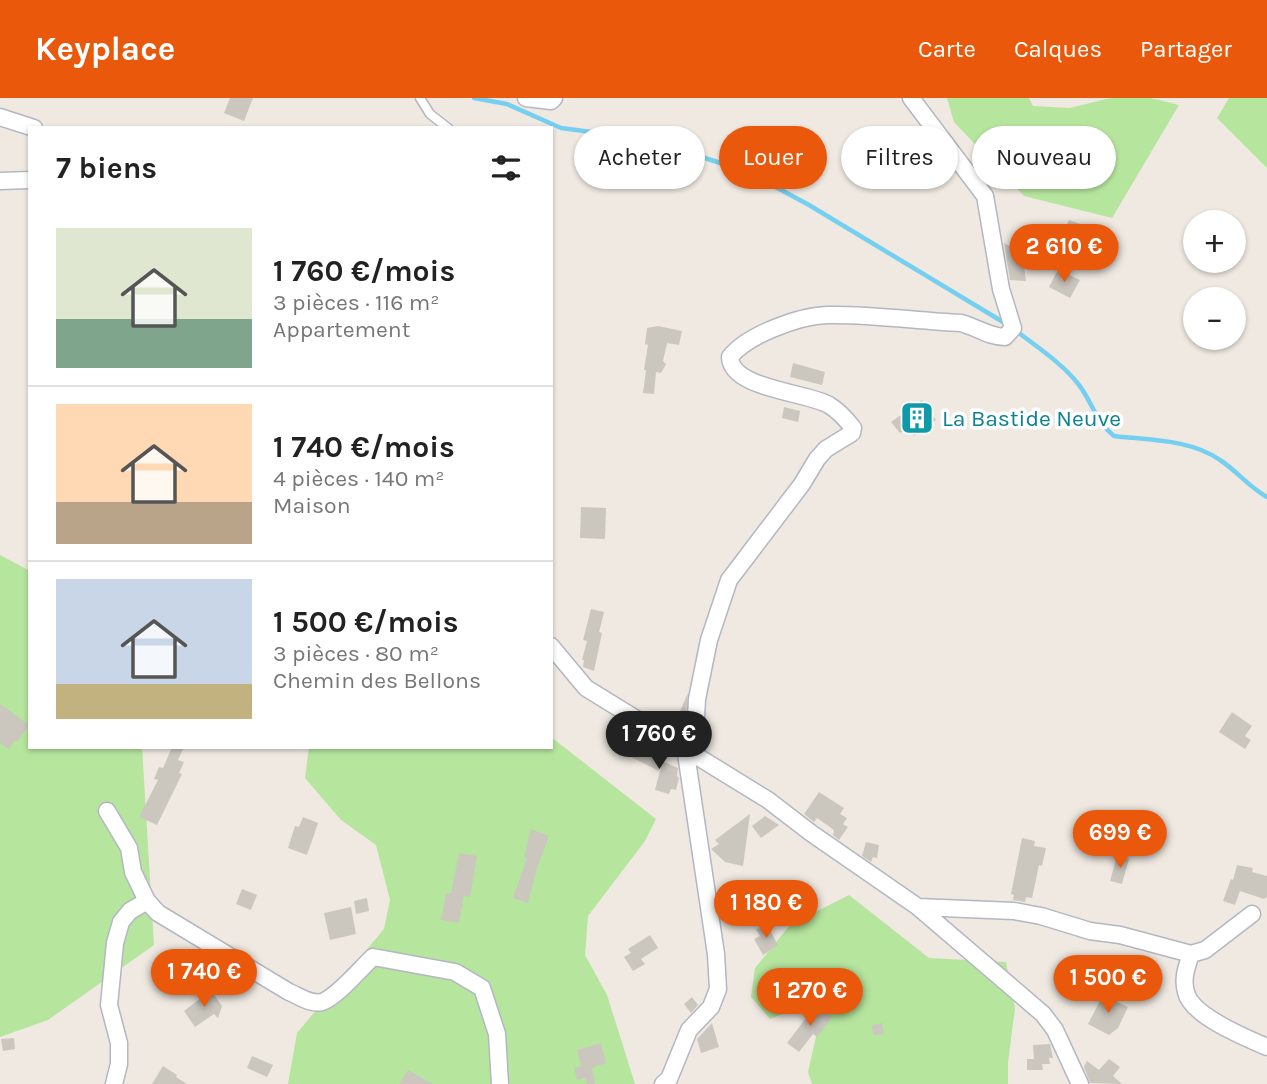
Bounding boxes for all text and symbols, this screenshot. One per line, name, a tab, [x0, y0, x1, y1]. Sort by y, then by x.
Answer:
text: Keyplace	[35, 30, 175, 68]
text: Carte	[918, 35, 976, 63]
text: Calques	[1014, 35, 1102, 63]
text: Partager	[1140, 35, 1232, 63]
chip: Acheter	[574, 126, 705, 189]
chip: Louer	[719, 126, 827, 189]
chip: Filtres	[841, 126, 958, 189]
chip: Nouveau	[972, 126, 1116, 189]
icon: filters	[487, 149, 525, 187]
text: 7 biens	[56, 150, 157, 186]
map controls	[1183, 210, 1246, 350]
button: +	[1183, 210, 1246, 273]
pin: 2 610 €	[999, 225, 1129, 284]
text: 2 610 €	[1026, 233, 1102, 260]
text: 1 760 €/mois	[273, 253, 455, 289]
icon: home	[112, 256, 196, 340]
button: −	[1183, 287, 1246, 350]
text: 3 pièces · 116 m²	[273, 289, 440, 316]
text: Appartement	[273, 316, 410, 343]
building icon: La Bastide Neuve	[898, 399, 936, 437]
place label: La Bastide Neuve	[942, 405, 1121, 432]
text: 1 740 €/mois	[273, 429, 455, 465]
icon: home	[112, 432, 196, 516]
text: 4 pièces · 140 m²	[273, 465, 445, 492]
text: Maison	[273, 492, 351, 519]
text: 1 500 €/mois	[273, 604, 459, 640]
icon: home	[112, 607, 196, 691]
text: 3 pièces · 80 m²	[273, 640, 439, 667]
text: Chemin des Bellons	[273, 667, 481, 694]
pin: 1 760 €	[594, 712, 724, 771]
text: 1 760 €	[622, 720, 696, 747]
pin: 699 €	[1071, 810, 1169, 870]
text: 699 €	[1089, 819, 1151, 846]
pin: 1 180 €	[701, 880, 831, 940]
text: 1 180 €	[730, 889, 802, 916]
pin: 1 740 €	[139, 950, 269, 1009]
pin: 1 500 €	[1043, 956, 1173, 1015]
text: 1 740 €	[167, 958, 241, 985]
text: 1 500 €	[1070, 964, 1146, 991]
pin: 1 270 €	[745, 968, 875, 1028]
text: 1 270 €	[773, 977, 847, 1004]

